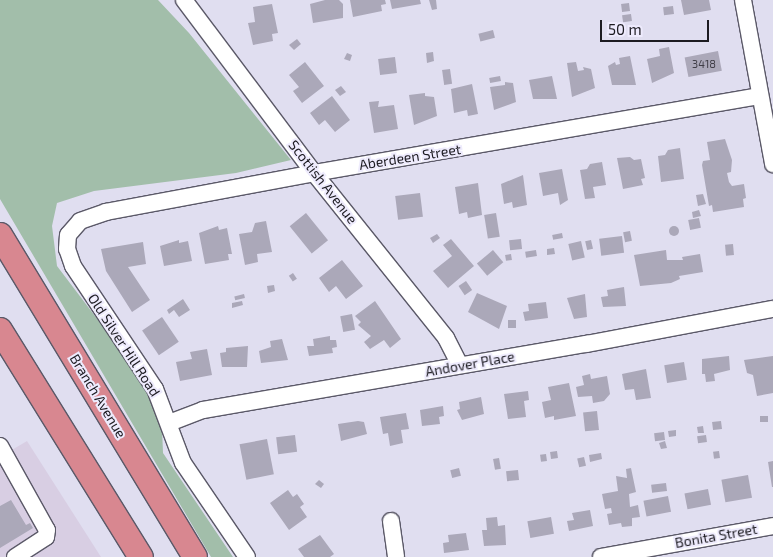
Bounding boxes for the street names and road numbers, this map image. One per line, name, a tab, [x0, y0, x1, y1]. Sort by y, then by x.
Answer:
street label: Scottish Avenue	[285, 137, 361, 227]
street label: Aberdeen Street	[358, 141, 462, 173]
street label: Old Silver Hill Road	[84, 290, 164, 400]
street label: Andover Place	[424, 348, 516, 380]
street label: Branch Avenue	[66, 351, 130, 441]
street label: Bonita Street	[674, 520, 758, 552]

